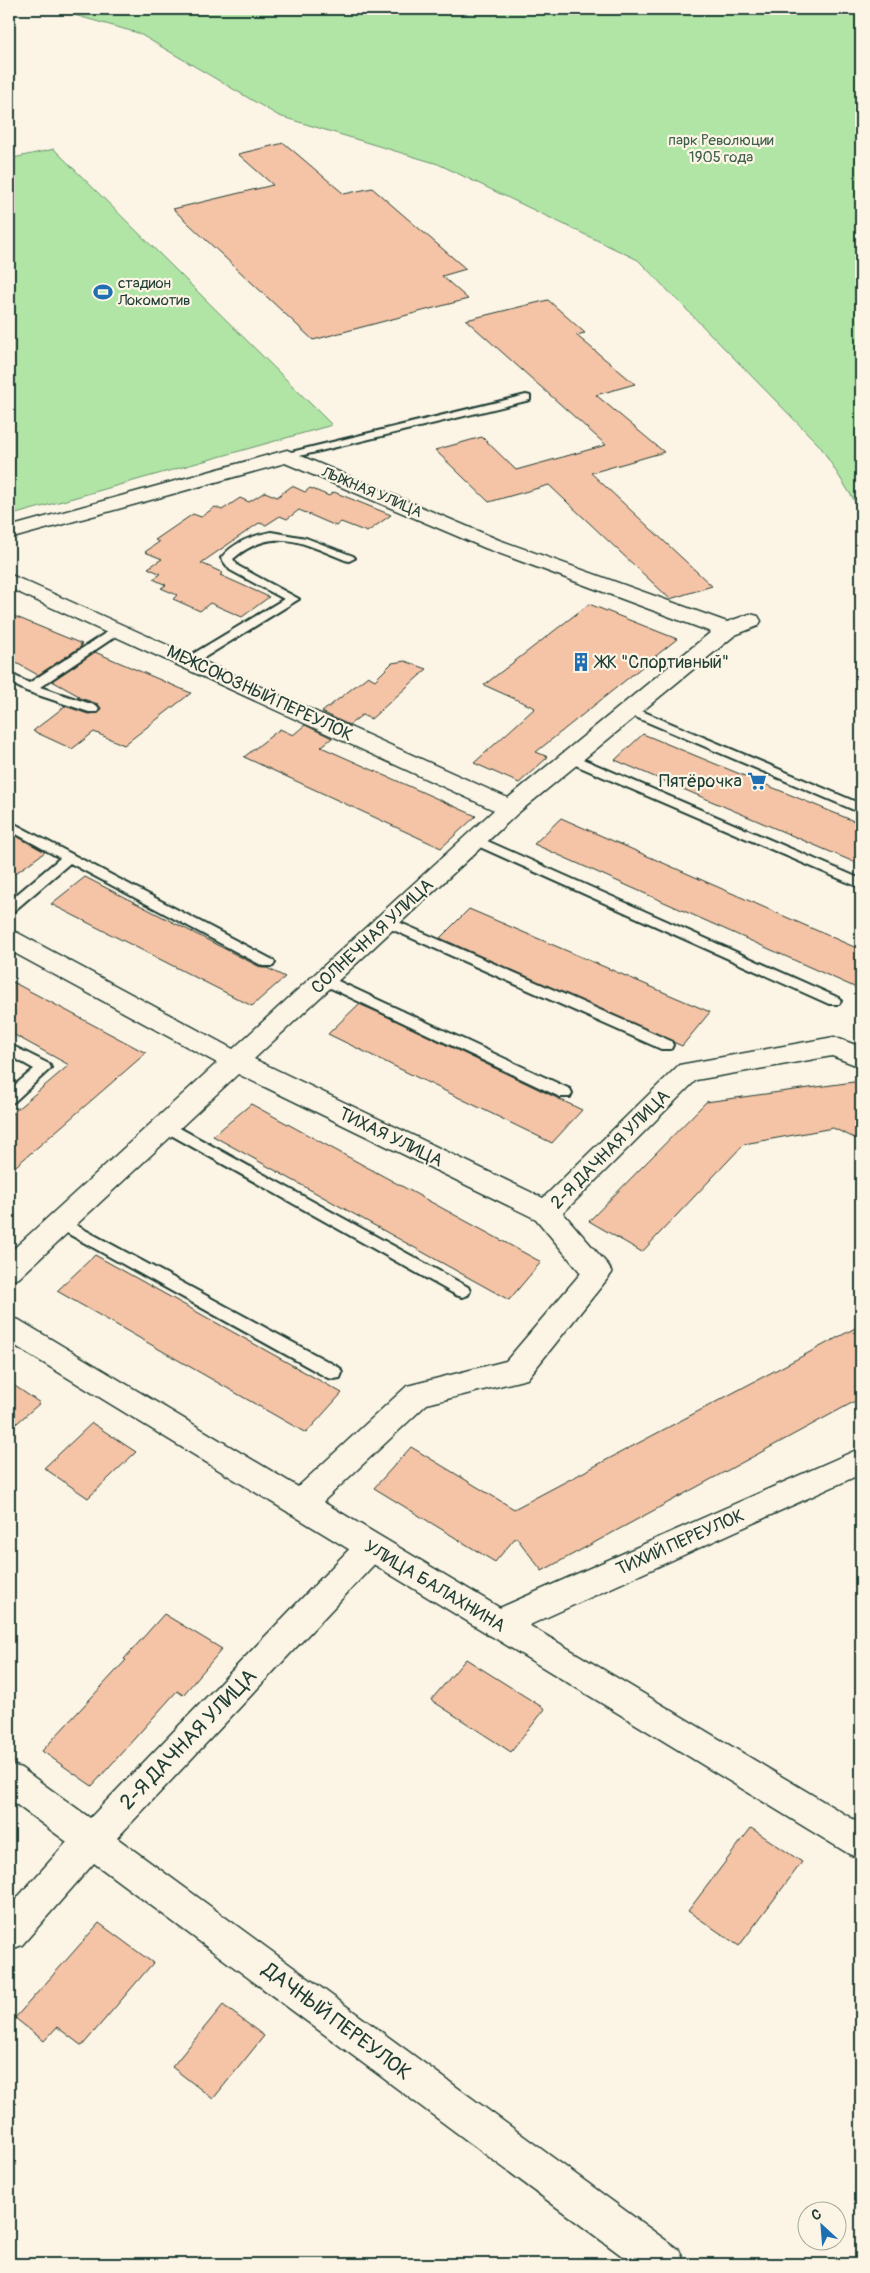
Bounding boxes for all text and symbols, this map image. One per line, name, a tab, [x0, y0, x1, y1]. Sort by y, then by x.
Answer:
park label: парк Революции 1905 года	[668, 131, 774, 167]
place label: стадион Локомотив	[117, 274, 190, 310]
sports icon: стадион Локомотив	[92, 281, 114, 303]
street label: ЛЫЖНАЯ УЛИЦА	[318, 462, 425, 522]
street label: МЕЖСОЮЗНЫЙ ПЕРЕУЛОК	[163, 640, 357, 747]
building icon: ЖК "Спортивный"	[570, 651, 592, 673]
place label: ЖК "Спортивный"	[593, 651, 729, 674]
place label: Пятёрочка	[659, 770, 742, 793]
supermarket icon: Пятёрочка	[746, 770, 768, 792]
street label: СОЛНЕЧНАЯ УЛИЦА	[306, 873, 439, 999]
street label: 2-Я ДАЧНАЯ УЛИЦА	[546, 1085, 675, 1214]
street label: ТИХАЯ УЛИЦА	[335, 1102, 447, 1173]
street label: ТИХИЙ ПЕРЕУЛОК	[613, 1504, 748, 1581]
street label: УЛИЦА БАЛАХНИНА	[360, 1535, 510, 1638]
street label: 2-Я ДАЧНАЯ УЛИЦА	[114, 1663, 263, 1816]
street label: ДАЧНЫЙ ПЕРЕУЛОК	[256, 1956, 417, 2086]
north arrow	[798, 2200, 848, 2250]
text: С	[809, 2205, 824, 2224]

